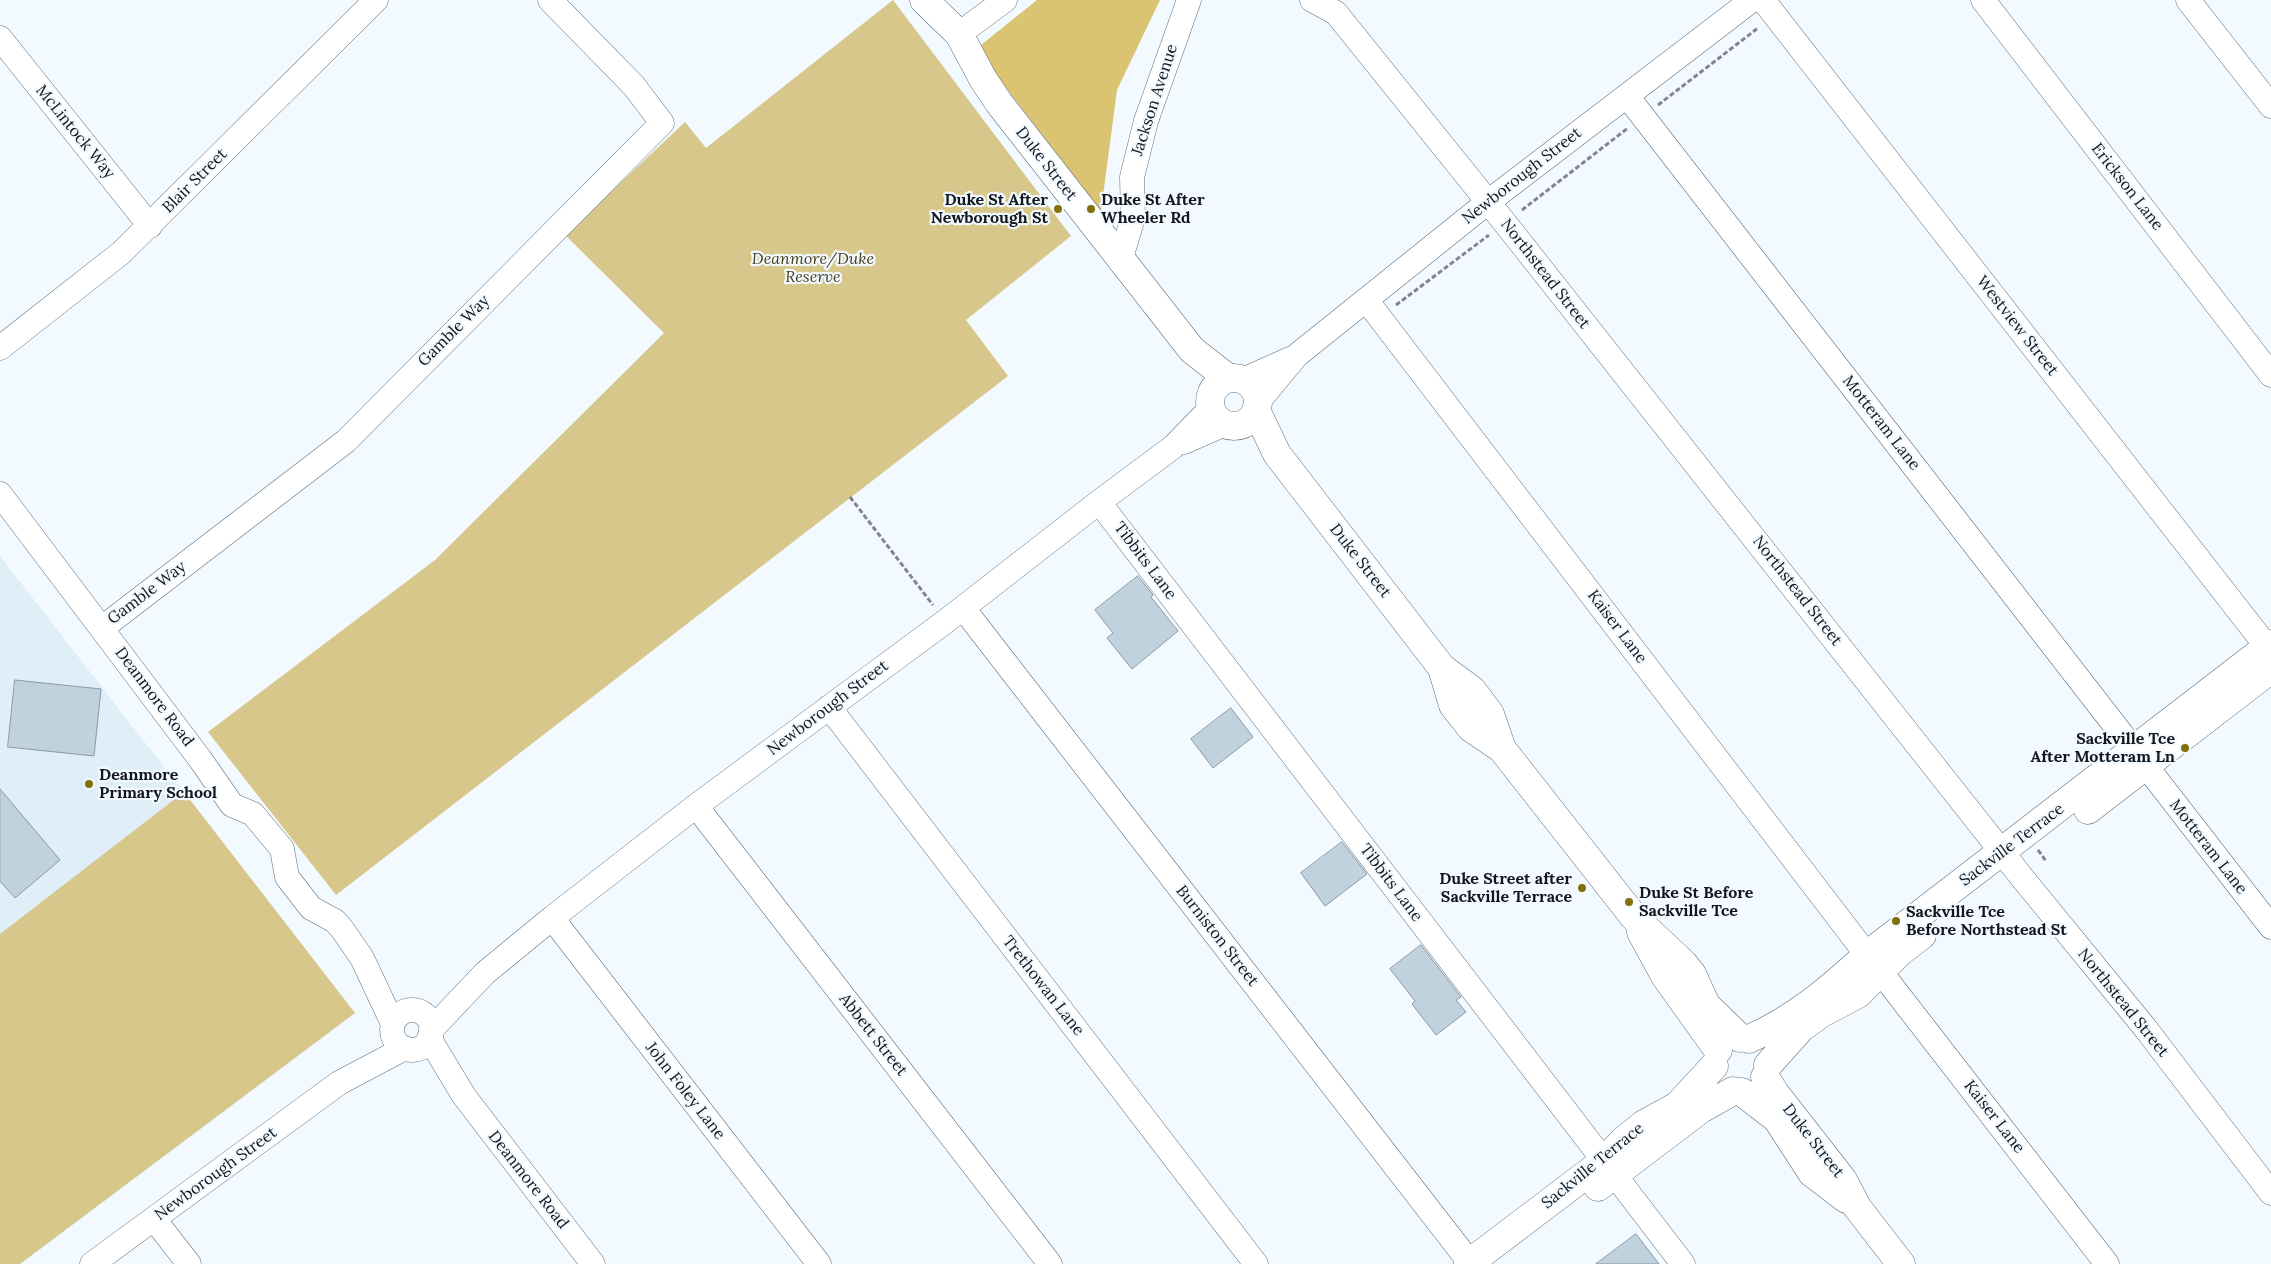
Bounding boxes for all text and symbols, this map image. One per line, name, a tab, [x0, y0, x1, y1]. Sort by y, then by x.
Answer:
street label: Jackson Avenue	[1128, 42, 1182, 158]
street label: McLintock Way	[31, 81, 119, 183]
street label: Duke Street	[1011, 123, 1081, 205]
street label: Newborough Street	[1458, 123, 1586, 229]
street label: Erickson Lane	[2087, 140, 2167, 234]
street label: Blair Street	[159, 145, 231, 217]
place label: Duke St After Newborough St	[931, 190, 1048, 228]
place label: Duke St After Wheeler Rd	[1101, 190, 1205, 228]
marker: Duke St After Newborough St	[1052, 203, 1064, 215]
marker: Duke St After Wheeler Rd	[1085, 203, 1097, 215]
street label: Northstead Street	[1496, 215, 1594, 333]
park label: Deanmore/Duke Reserve	[752, 249, 874, 287]
street label: Westview Street	[1972, 272, 2062, 380]
street label: Gamble Way	[414, 291, 494, 371]
street label: Motteram Lane	[1838, 372, 1924, 474]
street label: Tibbits Lane	[1110, 518, 1180, 604]
street label: Duke Street	[1325, 520, 1395, 602]
street label: Northstead Street	[1748, 532, 1846, 650]
street label: Gamble Way	[104, 557, 190, 629]
street label: Kaiser Lane	[1583, 586, 1651, 668]
street label: Deanmore Road	[111, 644, 197, 750]
street label: Newborough Street	[764, 656, 892, 760]
place label: Sackville Tce After Motteram Ln	[2031, 729, 2175, 767]
marker: Sackville Tce After Motteram Ln	[2179, 742, 2191, 754]
place label: Deanmore Primary School	[99, 765, 217, 803]
marker: Deanmore Primary School	[83, 778, 95, 790]
street label: Motteram Lane	[2165, 796, 2251, 898]
street label: Sackville Terrace	[1956, 799, 2068, 891]
street label: Tibbits Lane	[1356, 840, 1426, 926]
place label: Duke Street after Sackville Terrace	[1439, 869, 1572, 907]
street label: Burniston Street	[1172, 882, 1262, 990]
marker: Duke Street after Sackville Terrace	[1576, 882, 1588, 894]
place label: Duke St Before Sackville Tce	[1639, 883, 1753, 921]
marker: Duke St Before Sackville Tce	[1623, 896, 1635, 908]
place label: Sackville Tce Before Northstead St	[1906, 902, 2067, 940]
marker: Sackville Tce Before Northstead St	[1890, 915, 1902, 927]
street label: Trethowan Lane	[998, 932, 1088, 1040]
street label: Northstead Street	[2073, 945, 2173, 1061]
street label: Abbett Street	[835, 990, 911, 1080]
street label: John Foley Lane	[641, 1038, 729, 1144]
street label: Kaiser Lane	[1960, 1077, 2028, 1157]
street label: Duke Street	[1778, 1100, 1848, 1182]
street label: Sackville Terrace	[1538, 1119, 1648, 1213]
street label: Newborough Street	[151, 1123, 281, 1225]
street label: Deanmore Road	[484, 1127, 572, 1233]

